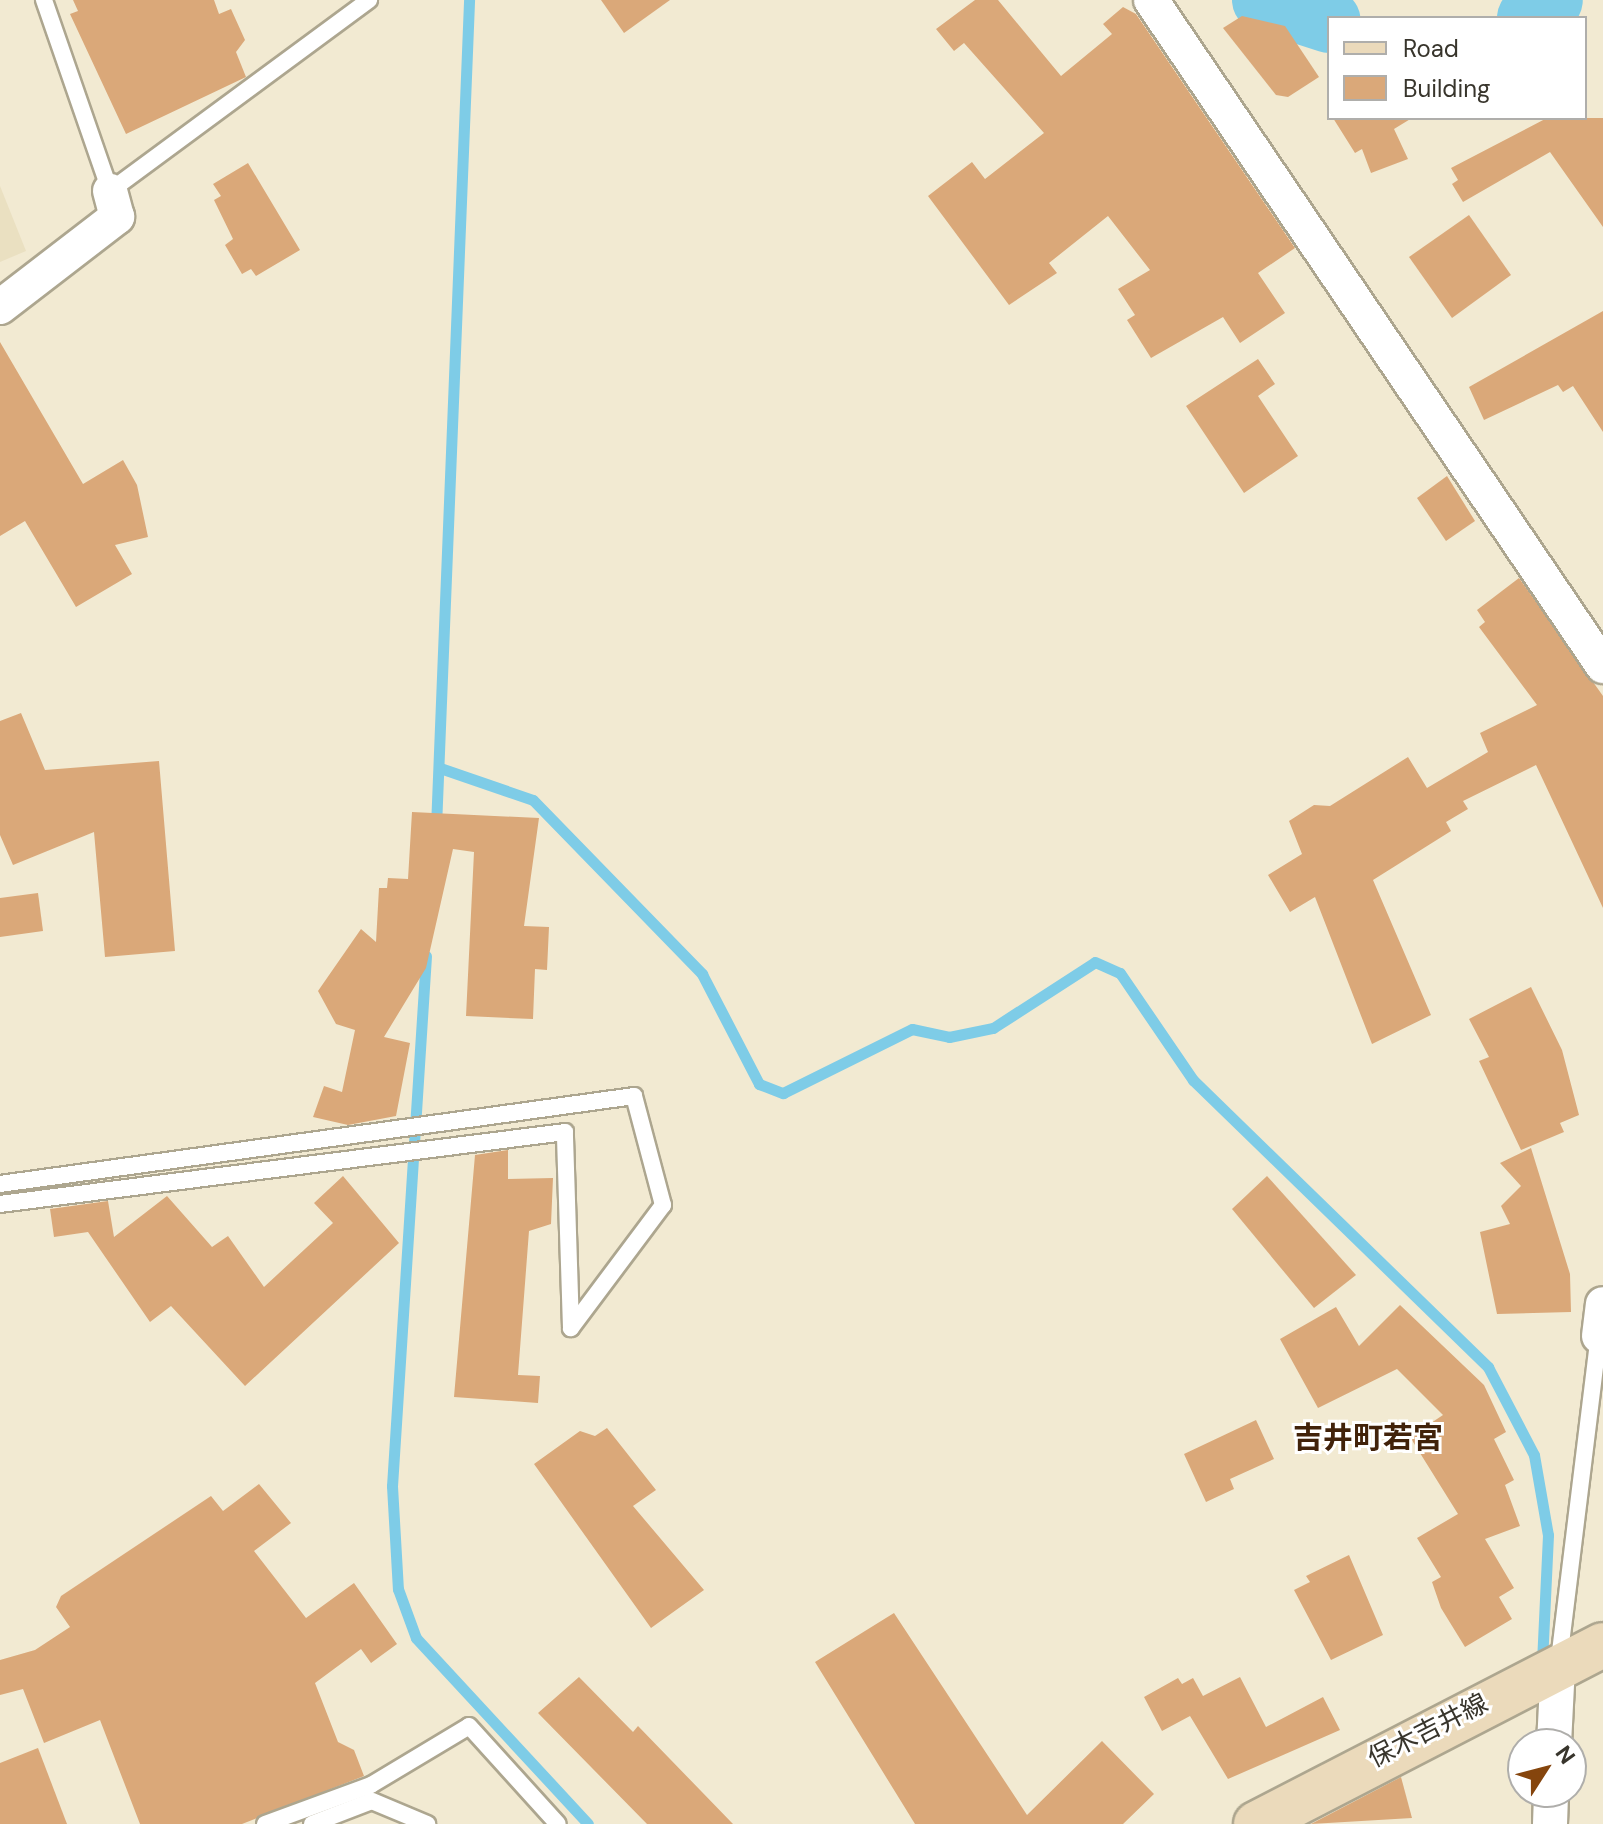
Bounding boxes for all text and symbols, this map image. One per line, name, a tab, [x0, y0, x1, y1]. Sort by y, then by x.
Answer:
legend	[1327, 16, 1587, 120]
text: Road	[1403, 33, 1459, 64]
text: Building	[1403, 73, 1490, 104]
district label: 吉井町若宮	[1293, 1420, 1443, 1456]
street label: 保木吉井線	[1363, 1688, 1493, 1774]
north arrow	[1507, 1728, 1587, 1808]
text: N	[1549, 1740, 1582, 1770]

